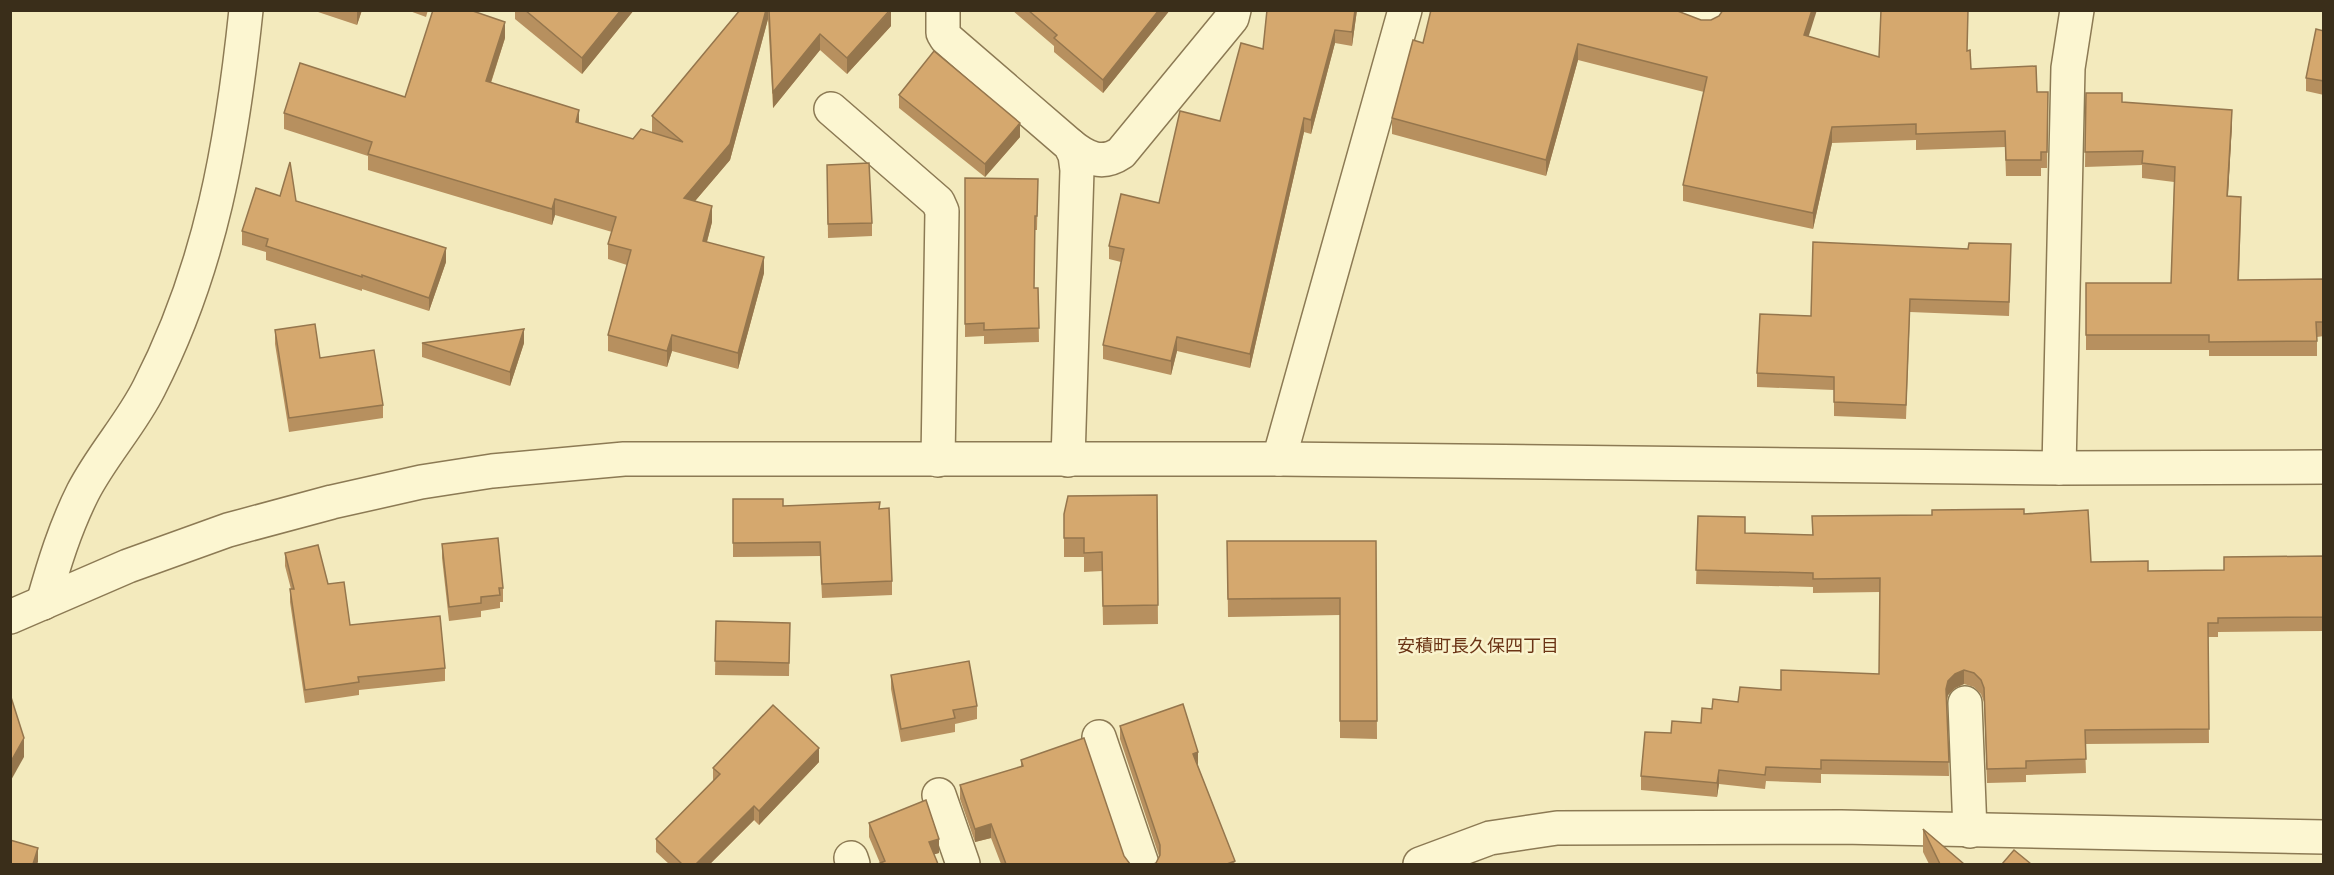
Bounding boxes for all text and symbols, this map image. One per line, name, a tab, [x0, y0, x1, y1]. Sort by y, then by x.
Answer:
district label: 安積町長久保四丁目	[1397, 631, 1559, 657]

